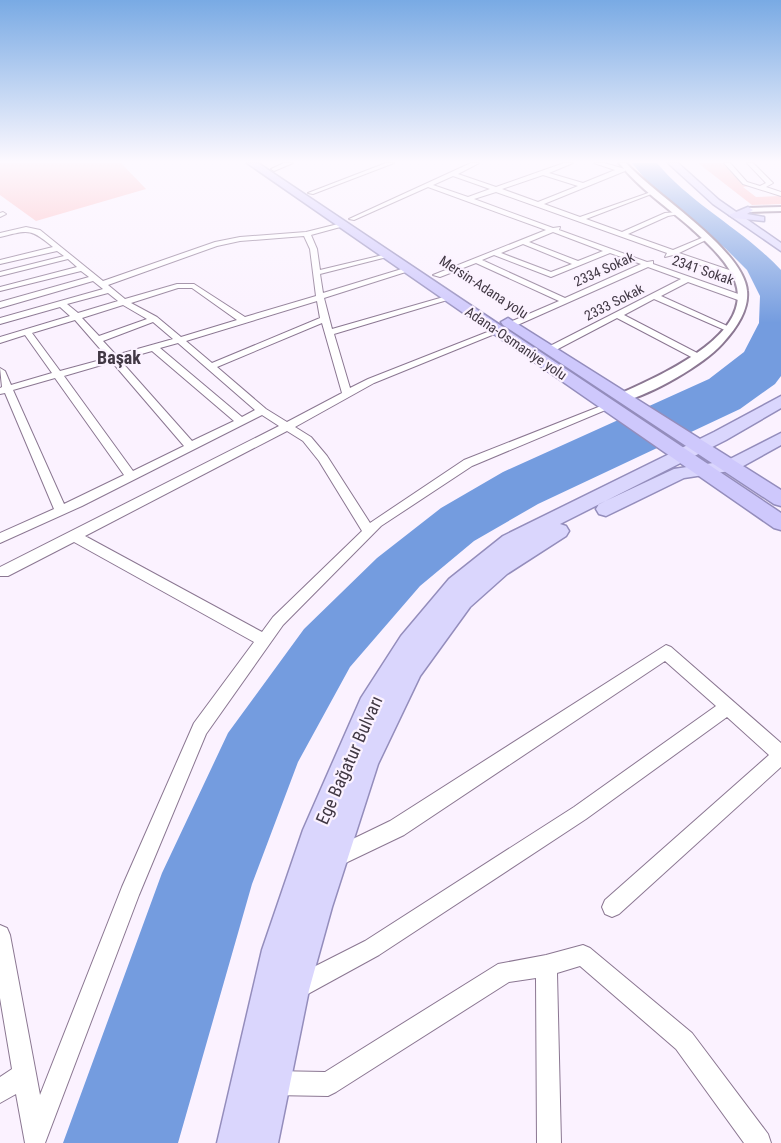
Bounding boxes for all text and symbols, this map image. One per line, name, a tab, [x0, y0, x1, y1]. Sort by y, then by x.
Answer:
street label: 2334 Sokak	[571, 248, 637, 289]
street label: Mersin-Adana yolu	[437, 252, 531, 322]
street label: 2341 Sokak	[670, 252, 737, 288]
street label: 2333 Sokak	[582, 280, 647, 324]
street label: Adana-Osmaniye yolu	[462, 303, 570, 383]
district label: Başak	[97, 347, 141, 368]
street label: Ege Bağatur Bulvarı	[311, 693, 387, 827]

